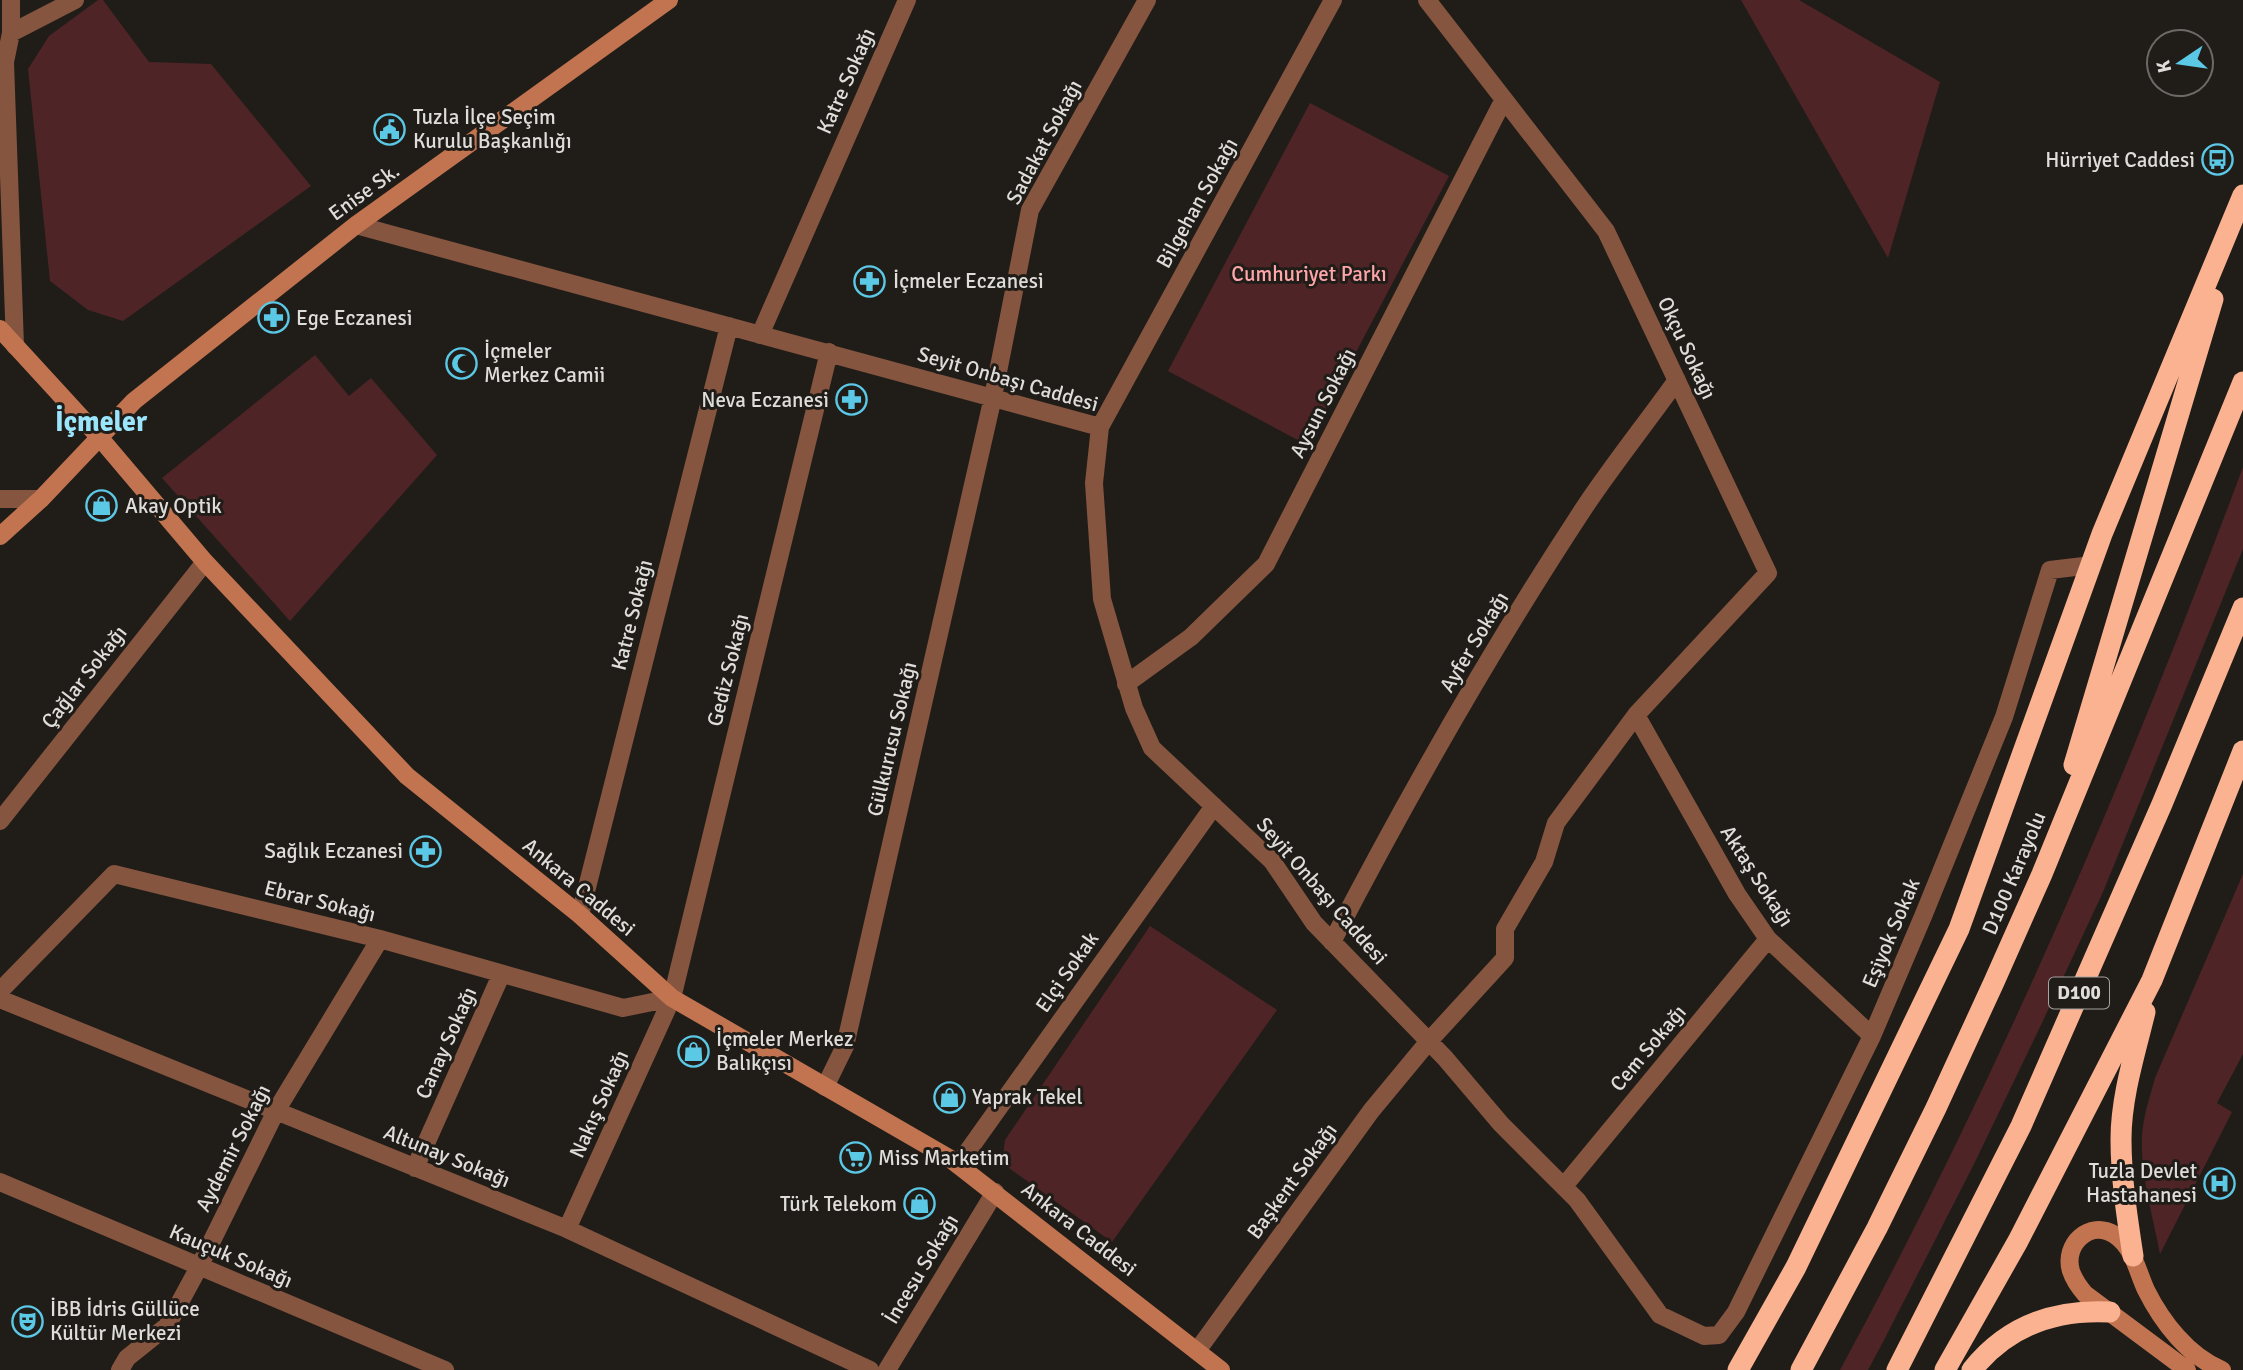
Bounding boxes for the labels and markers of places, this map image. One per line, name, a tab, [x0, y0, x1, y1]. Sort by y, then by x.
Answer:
place label: Tuzla İlçe Seçim Kurulu Başkanlığı	[413, 104, 572, 154]
public building icon: Tuzla İlçe Seçim Kurulu Başkanlığı	[373, 112, 407, 146]
bus stop icon: Hürriyet Caddesi	[2201, 143, 2235, 177]
place label: Hürriyet Caddesi	[2045, 147, 2195, 173]
pharmacy icon: İçmeler Eczanesi	[853, 264, 887, 298]
place label: İçmeler Eczanesi	[893, 268, 1044, 294]
pharmacy icon: Ege Eczanesi	[256, 301, 290, 335]
place label: Ege Eczanesi	[296, 305, 412, 331]
place label: İçmeler Merkez Camii	[484, 338, 605, 388]
mosque icon: İçmeler Merkez Camii	[444, 346, 478, 380]
pharmacy icon: Neva Eczanesi	[835, 383, 869, 417]
place label: Neva Eczanesi	[701, 387, 829, 413]
shop icon: Akay Optik	[85, 489, 119, 523]
place label: Akay Optik	[125, 493, 222, 519]
pharmacy icon: Sağlık Eczanesi	[409, 834, 443, 868]
place label: Sağlık Eczanesi	[264, 838, 403, 864]
place label: İçmeler Merkez Balıkçısı	[716, 1026, 853, 1076]
shop icon: İçmeler Merkez Balıkçısı	[676, 1034, 710, 1068]
shop icon: Yaprak Tekel	[932, 1080, 966, 1114]
place label: Yaprak Tekel	[972, 1084, 1083, 1110]
supermarket icon: Miss Marketim	[838, 1141, 872, 1175]
place label: Miss Marketim	[878, 1145, 1010, 1171]
place label: Tuzla Devlet Hastahanesi	[2086, 1158, 2197, 1208]
hospital icon: Tuzla Devlet Hastahanesi	[2203, 1166, 2237, 1200]
shop icon: Türk Telekom	[903, 1187, 937, 1221]
place label: Türk Telekom	[780, 1191, 897, 1217]
place label: İBB İdris Güllüce Kültür Merkezi	[50, 1296, 200, 1346]
theatre icon: İBB İdris Güllüce Kültür Merkezi	[10, 1304, 44, 1338]

